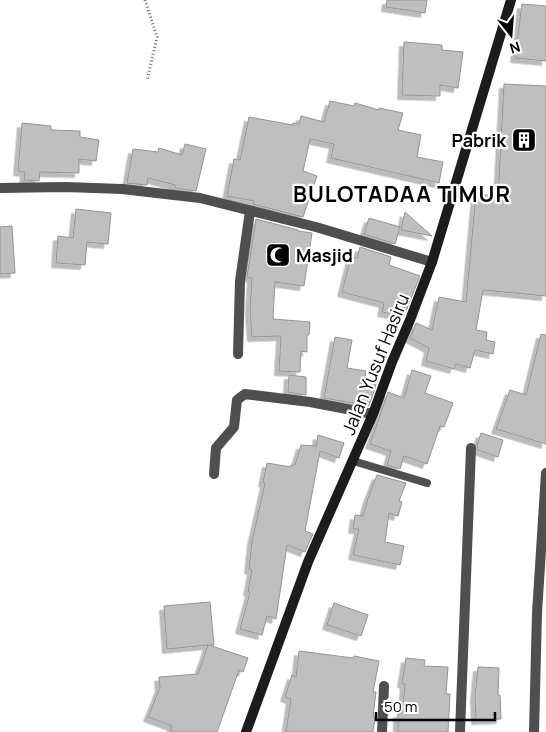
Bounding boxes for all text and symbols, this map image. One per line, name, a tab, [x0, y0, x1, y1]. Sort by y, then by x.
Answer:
north arrow	[486, 10, 536, 60]
text: N	[507, 37, 523, 58]
building icon: Pabrik	[511, 127, 537, 153]
place label: Pabrik	[451, 128, 507, 152]
district label: BULOTADAA TIMUR	[293, 179, 511, 209]
mosque icon: Masjid	[265, 242, 291, 268]
place label: Masjid	[296, 243, 353, 267]
street label: Jalan Yusuf Hasiru	[336, 290, 414, 438]
scale bar	[376, 690, 495, 722]
text: 50 m	[384, 696, 418, 717]

